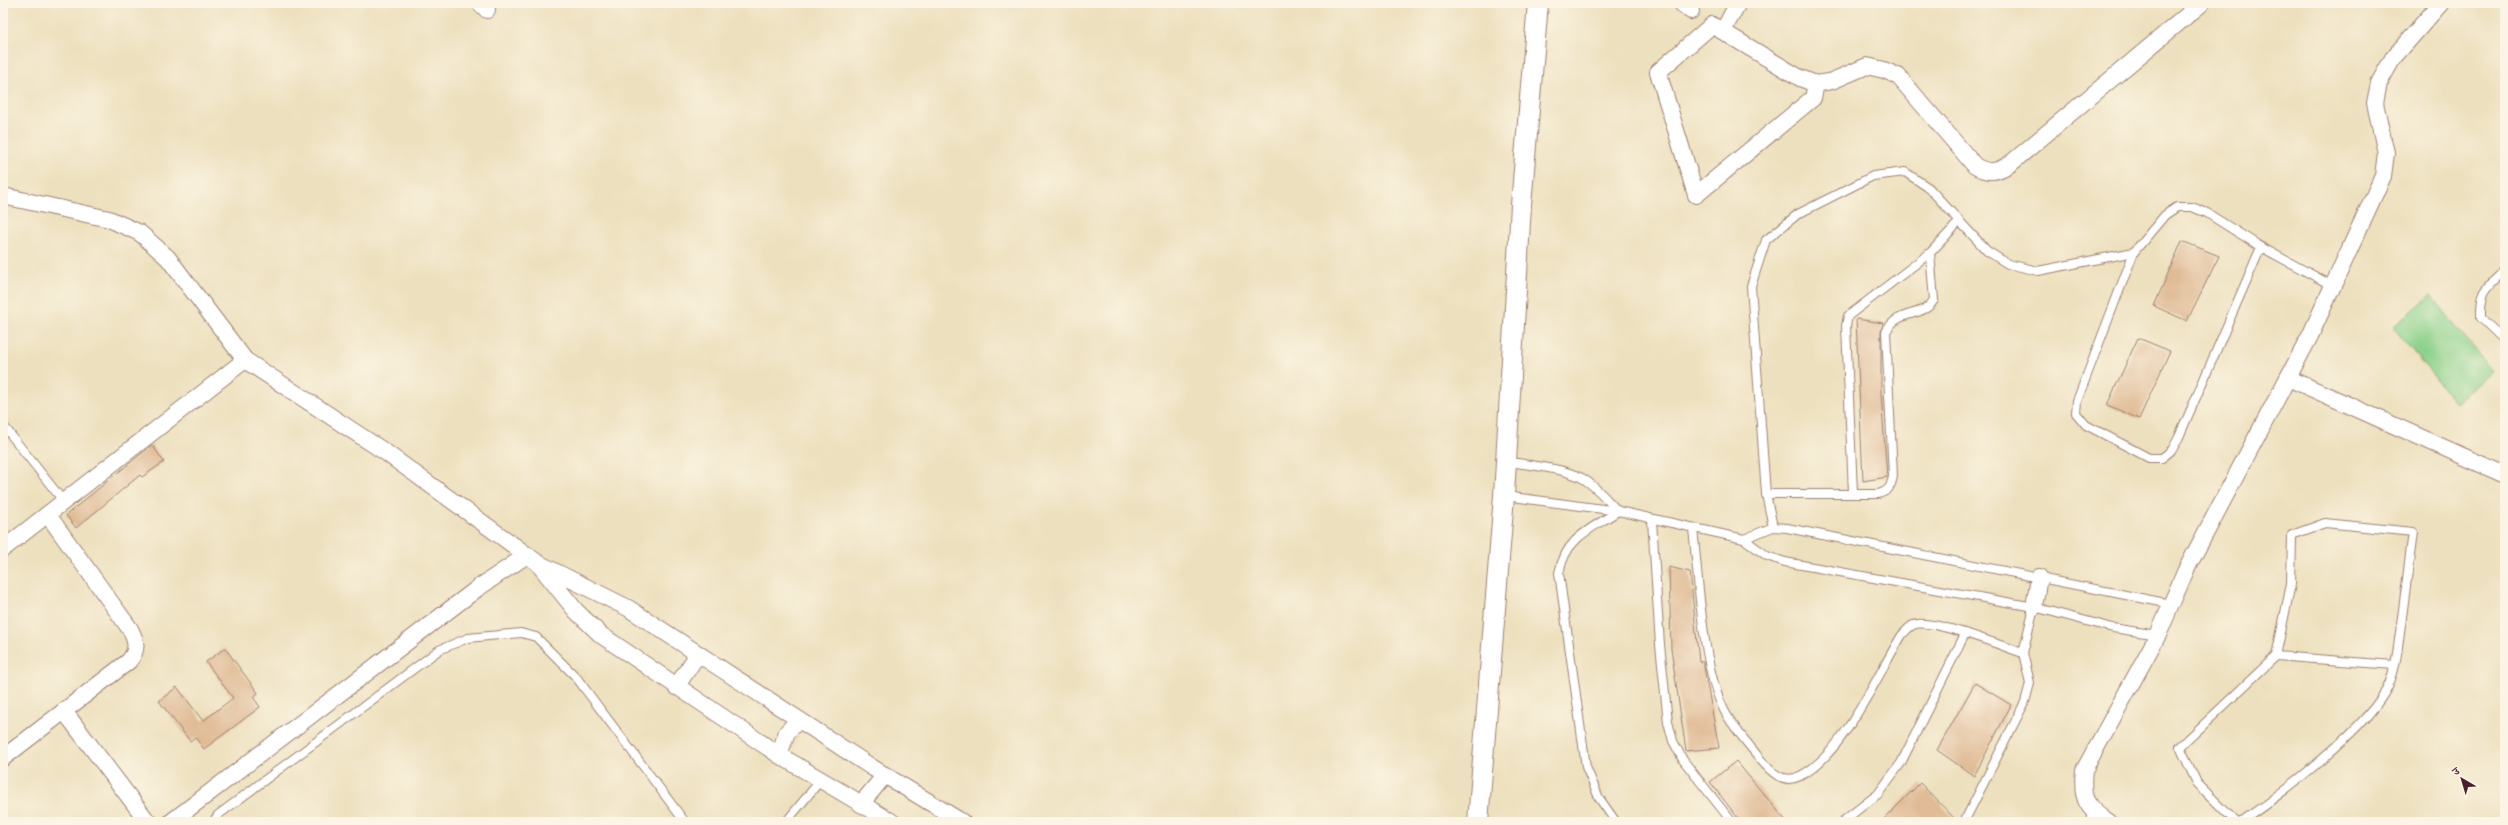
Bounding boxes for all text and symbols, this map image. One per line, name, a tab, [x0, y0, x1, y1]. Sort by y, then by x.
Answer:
north arrow	[2442, 759, 2482, 799]
text: उ	[2449, 763, 2465, 781]

